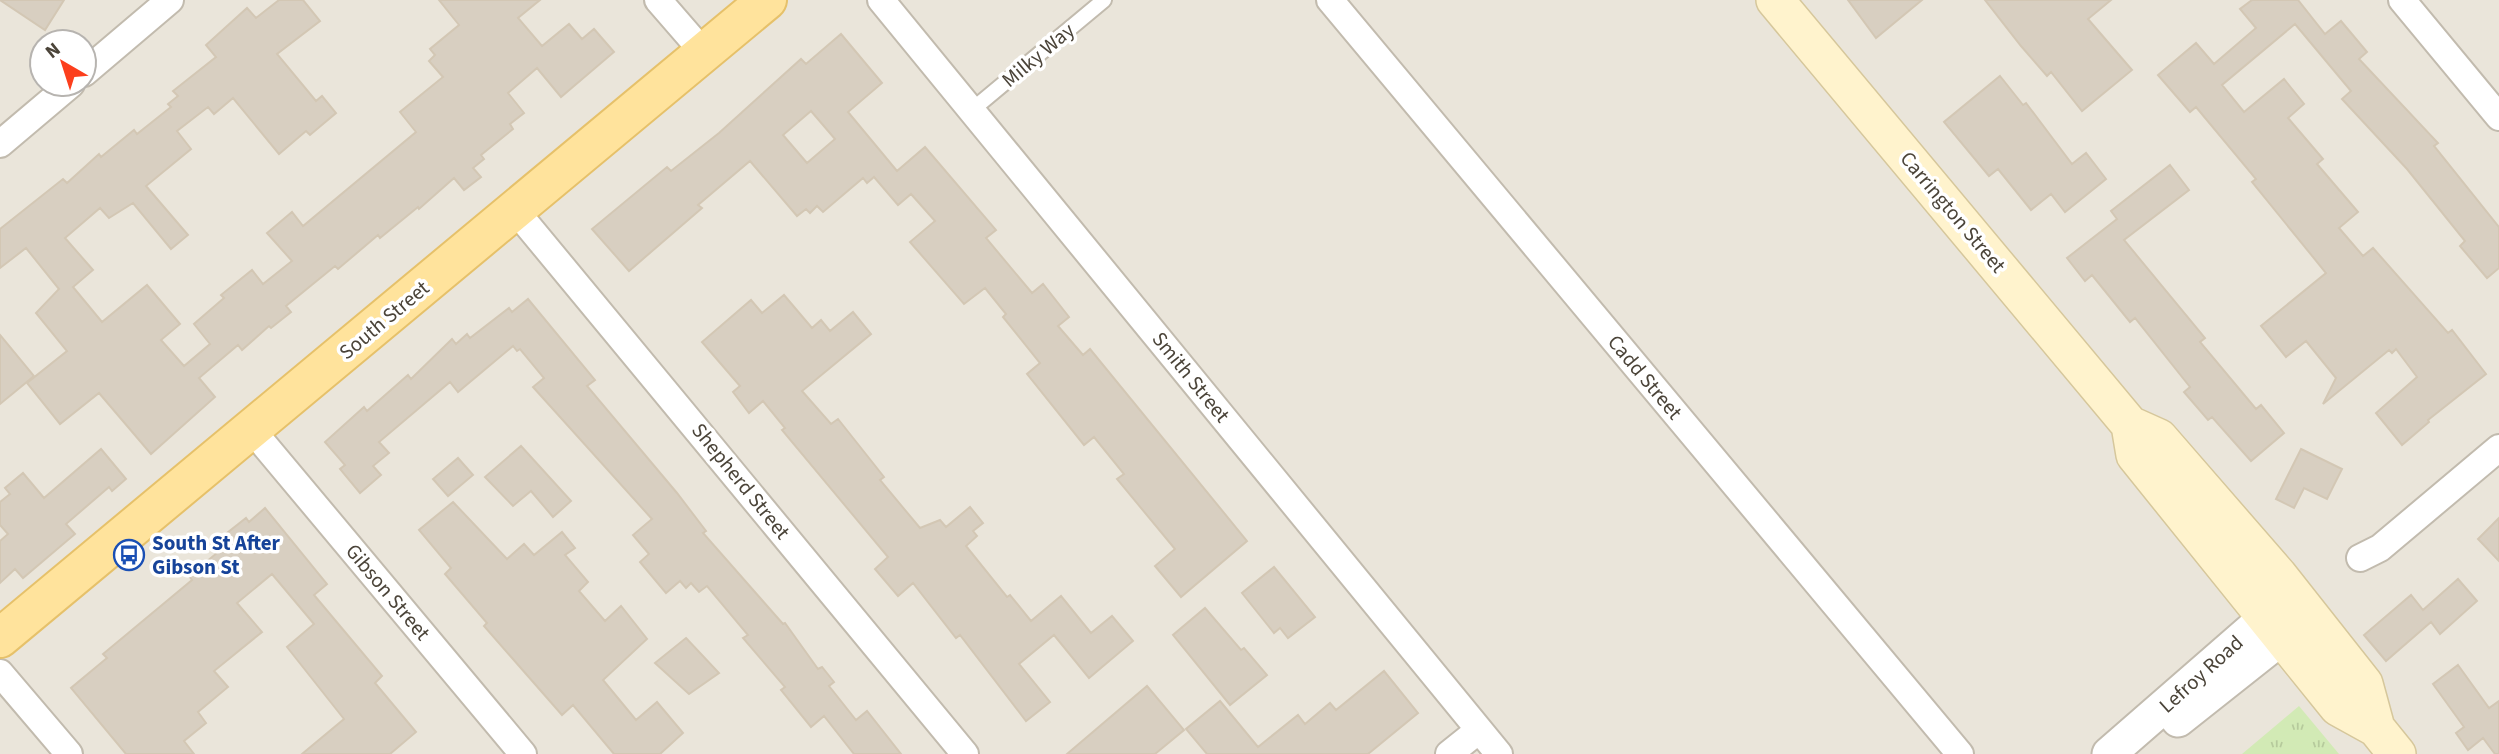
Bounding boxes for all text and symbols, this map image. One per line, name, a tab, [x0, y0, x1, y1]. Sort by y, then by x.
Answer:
street label: Milky Way	[995, 16, 1081, 94]
north arrow	[28, 28, 98, 98]
text: N	[40, 36, 67, 65]
street label: Carrington Street	[1893, 145, 2013, 279]
street label: South Street	[332, 273, 436, 367]
street label: Smith Street	[1145, 325, 1237, 429]
street label: Cadd Street	[1601, 328, 1689, 426]
street label: Shepherd Street	[685, 416, 797, 546]
place label: South St After Gibson St	[152, 528, 281, 582]
street label: Gibson Street	[339, 537, 437, 647]
bus stop icon: South St After Gibson St	[112, 538, 146, 572]
street label: Lefroy Road	[2152, 628, 2250, 720]

